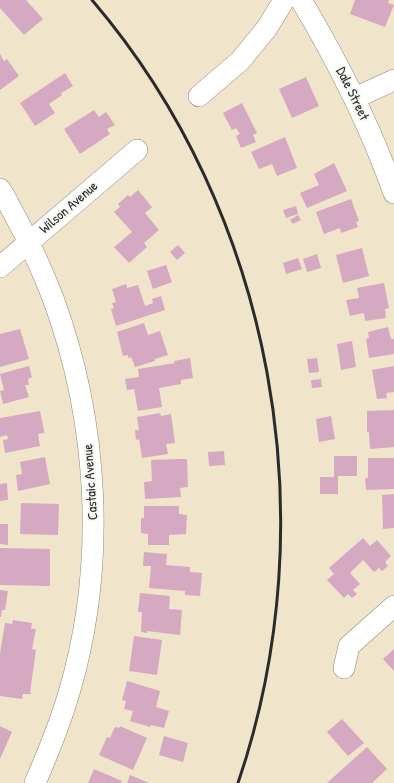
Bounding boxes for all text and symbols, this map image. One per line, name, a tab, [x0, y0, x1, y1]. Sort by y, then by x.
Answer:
street label: Dale Street	[332, 65, 372, 123]
street label: Wilson Avenue	[36, 178, 102, 238]
street label: Castaic Avenue	[80, 443, 102, 521]

